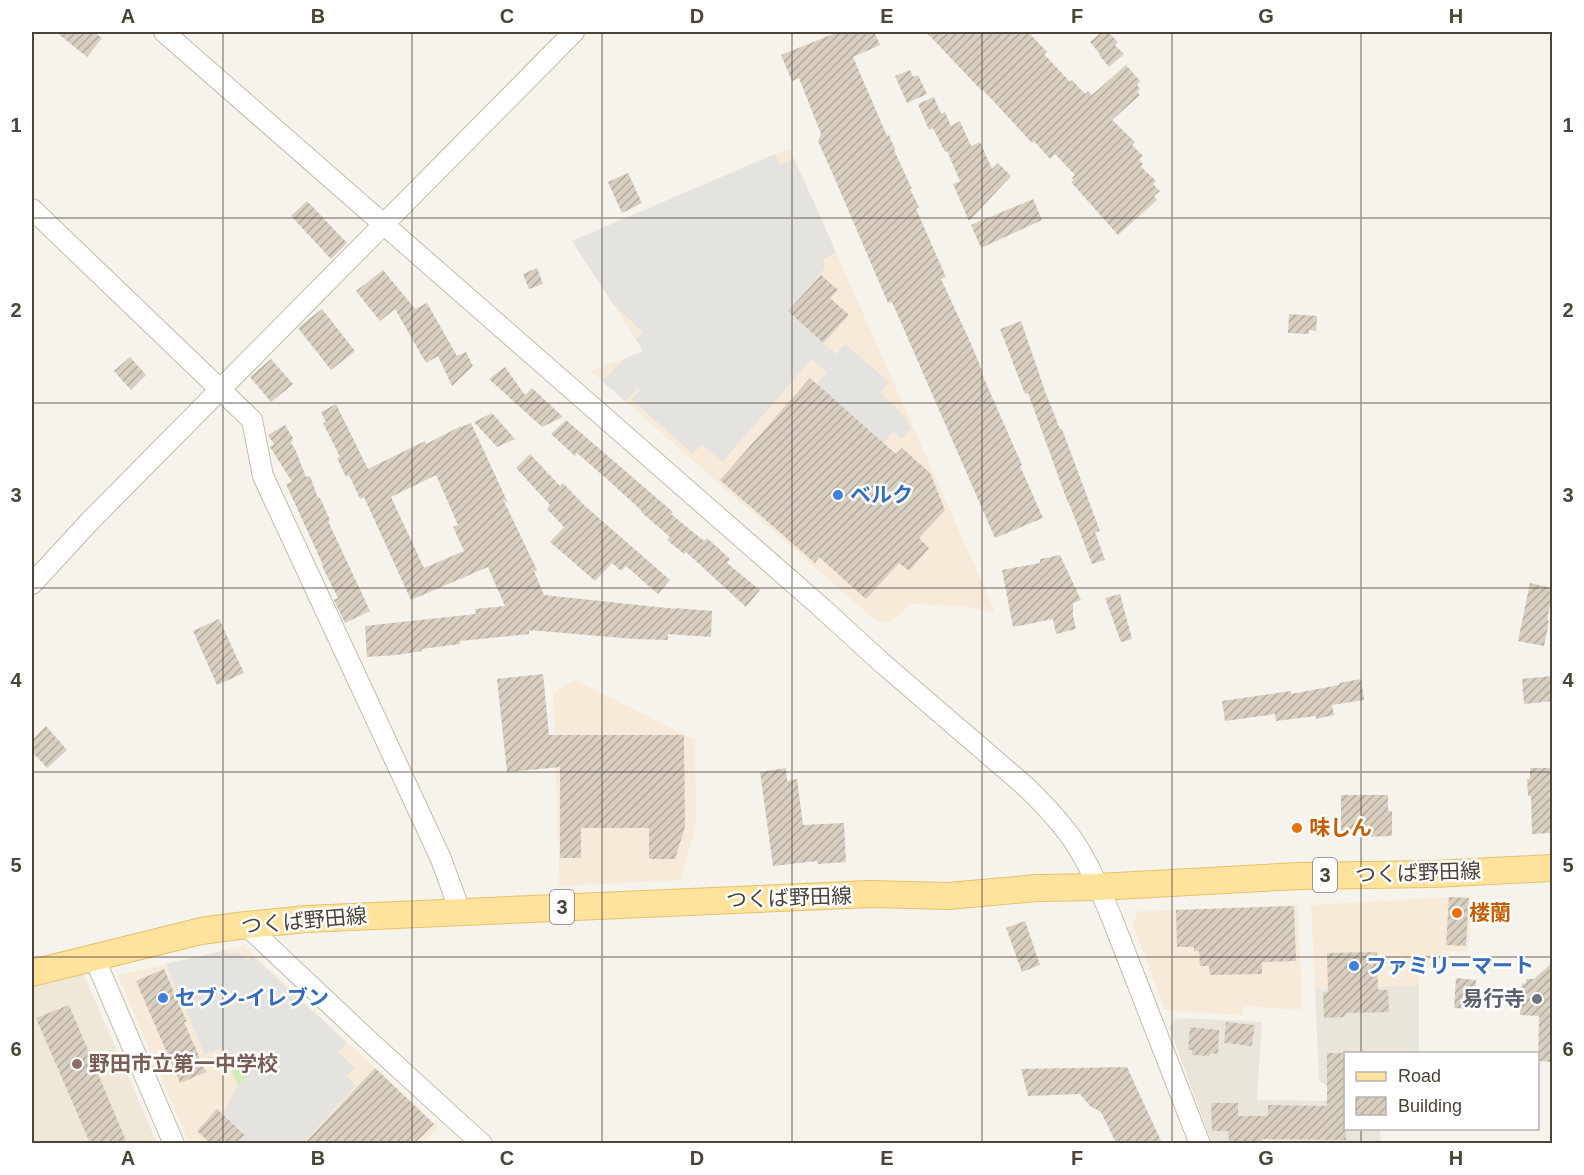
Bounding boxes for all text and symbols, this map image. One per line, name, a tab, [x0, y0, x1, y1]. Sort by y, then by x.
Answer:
text: A	[121, 5, 135, 27]
text: B	[311, 5, 325, 27]
text: C	[500, 5, 514, 27]
text: D	[690, 5, 704, 27]
text: E	[880, 5, 894, 27]
text: F	[1071, 5, 1083, 27]
text: G	[1258, 5, 1274, 27]
text: H	[1449, 5, 1463, 27]
text: 1	[10, 114, 22, 136]
text: 1	[1562, 114, 1574, 136]
text: 2	[10, 299, 22, 321]
text: 2	[1562, 299, 1574, 321]
place label: ベルク	[850, 483, 913, 506]
text: 3	[10, 484, 22, 506]
text: 3	[1562, 484, 1574, 506]
marker: ベルク	[831, 488, 845, 502]
text: 4	[10, 669, 22, 691]
text: 4	[1562, 669, 1574, 691]
place label: 味しん	[1309, 816, 1372, 839]
marker: 味しん	[1290, 821, 1304, 835]
text: 5	[10, 854, 22, 876]
text: 5	[1562, 854, 1574, 876]
road number: 3	[1313, 858, 1337, 892]
street label: つくば野田線	[1355, 859, 1481, 886]
street label: つくば野田線	[726, 884, 852, 911]
road number: 3	[550, 890, 574, 924]
place label: 楼蘭	[1469, 901, 1511, 924]
street label: つくば野田線	[240, 904, 368, 937]
marker: 楼蘭	[1450, 906, 1464, 920]
place label: ファミリーマート	[1366, 954, 1534, 977]
marker: ファミリーマート	[1347, 959, 1361, 973]
place label: セブン-イレブン	[175, 986, 329, 1009]
place label: 易行寺	[1462, 987, 1525, 1010]
marker: セブン-イレブン	[156, 991, 170, 1005]
marker: 易行寺	[1530, 992, 1544, 1006]
text: 6	[10, 1038, 22, 1060]
text: 6	[1562, 1038, 1574, 1060]
place label: 野田市立第一中学校	[89, 1052, 278, 1075]
legend	[1344, 1052, 1539, 1130]
marker: 野田市立第一中学校	[70, 1057, 84, 1071]
text: Road	[1398, 1066, 1441, 1086]
text: Building	[1398, 1096, 1462, 1116]
text: A	[121, 1147, 135, 1169]
text: B	[311, 1147, 325, 1169]
text: C	[500, 1147, 514, 1169]
text: D	[690, 1147, 704, 1169]
text: E	[880, 1147, 894, 1169]
text: F	[1071, 1147, 1083, 1169]
text: G	[1258, 1147, 1274, 1169]
text: H	[1449, 1147, 1463, 1169]

